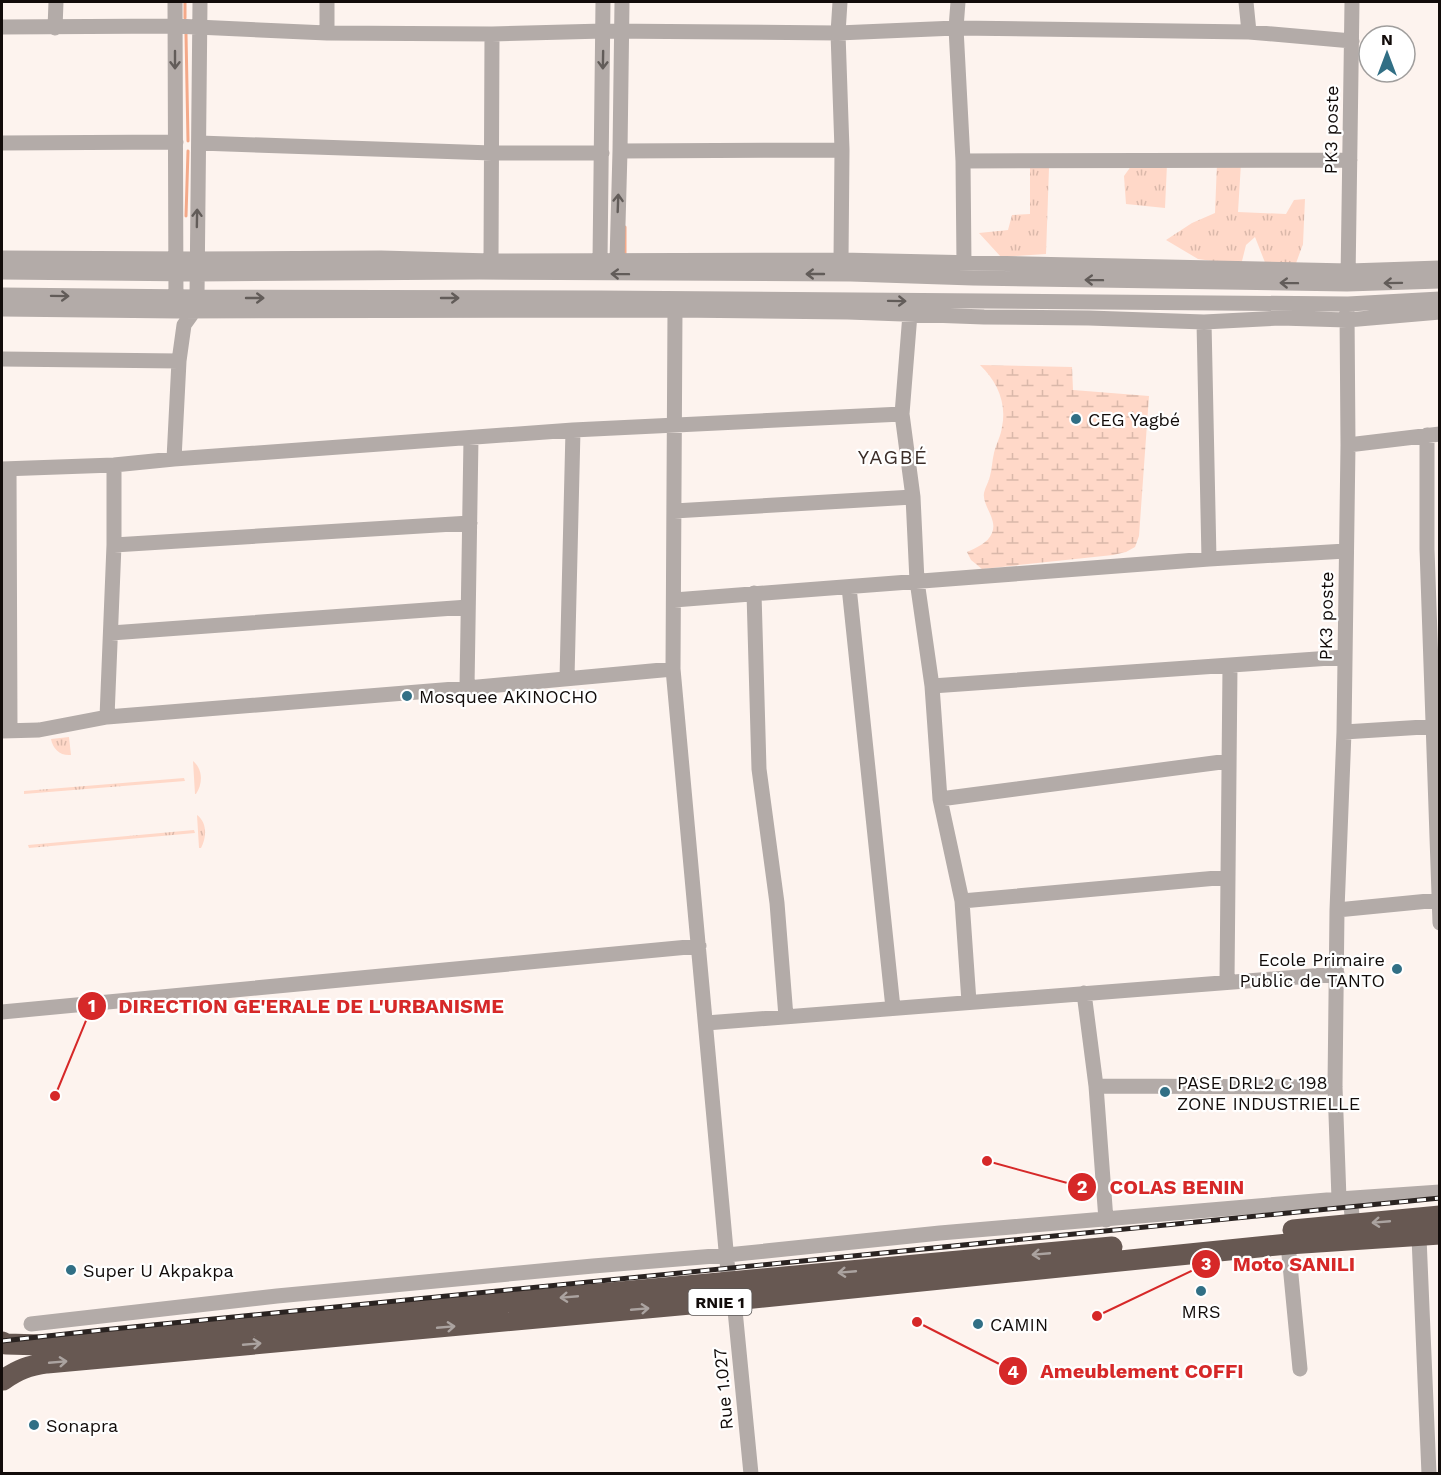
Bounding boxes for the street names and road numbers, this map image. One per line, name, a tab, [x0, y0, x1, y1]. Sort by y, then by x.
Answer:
street label: PK3 poste	[1320, 85, 1342, 175]
street label: PK3 poste	[1315, 571, 1337, 661]
road number: RNIE 1	[688, 1289, 752, 1315]
street label: Rue 1.027	[709, 1347, 737, 1431]

